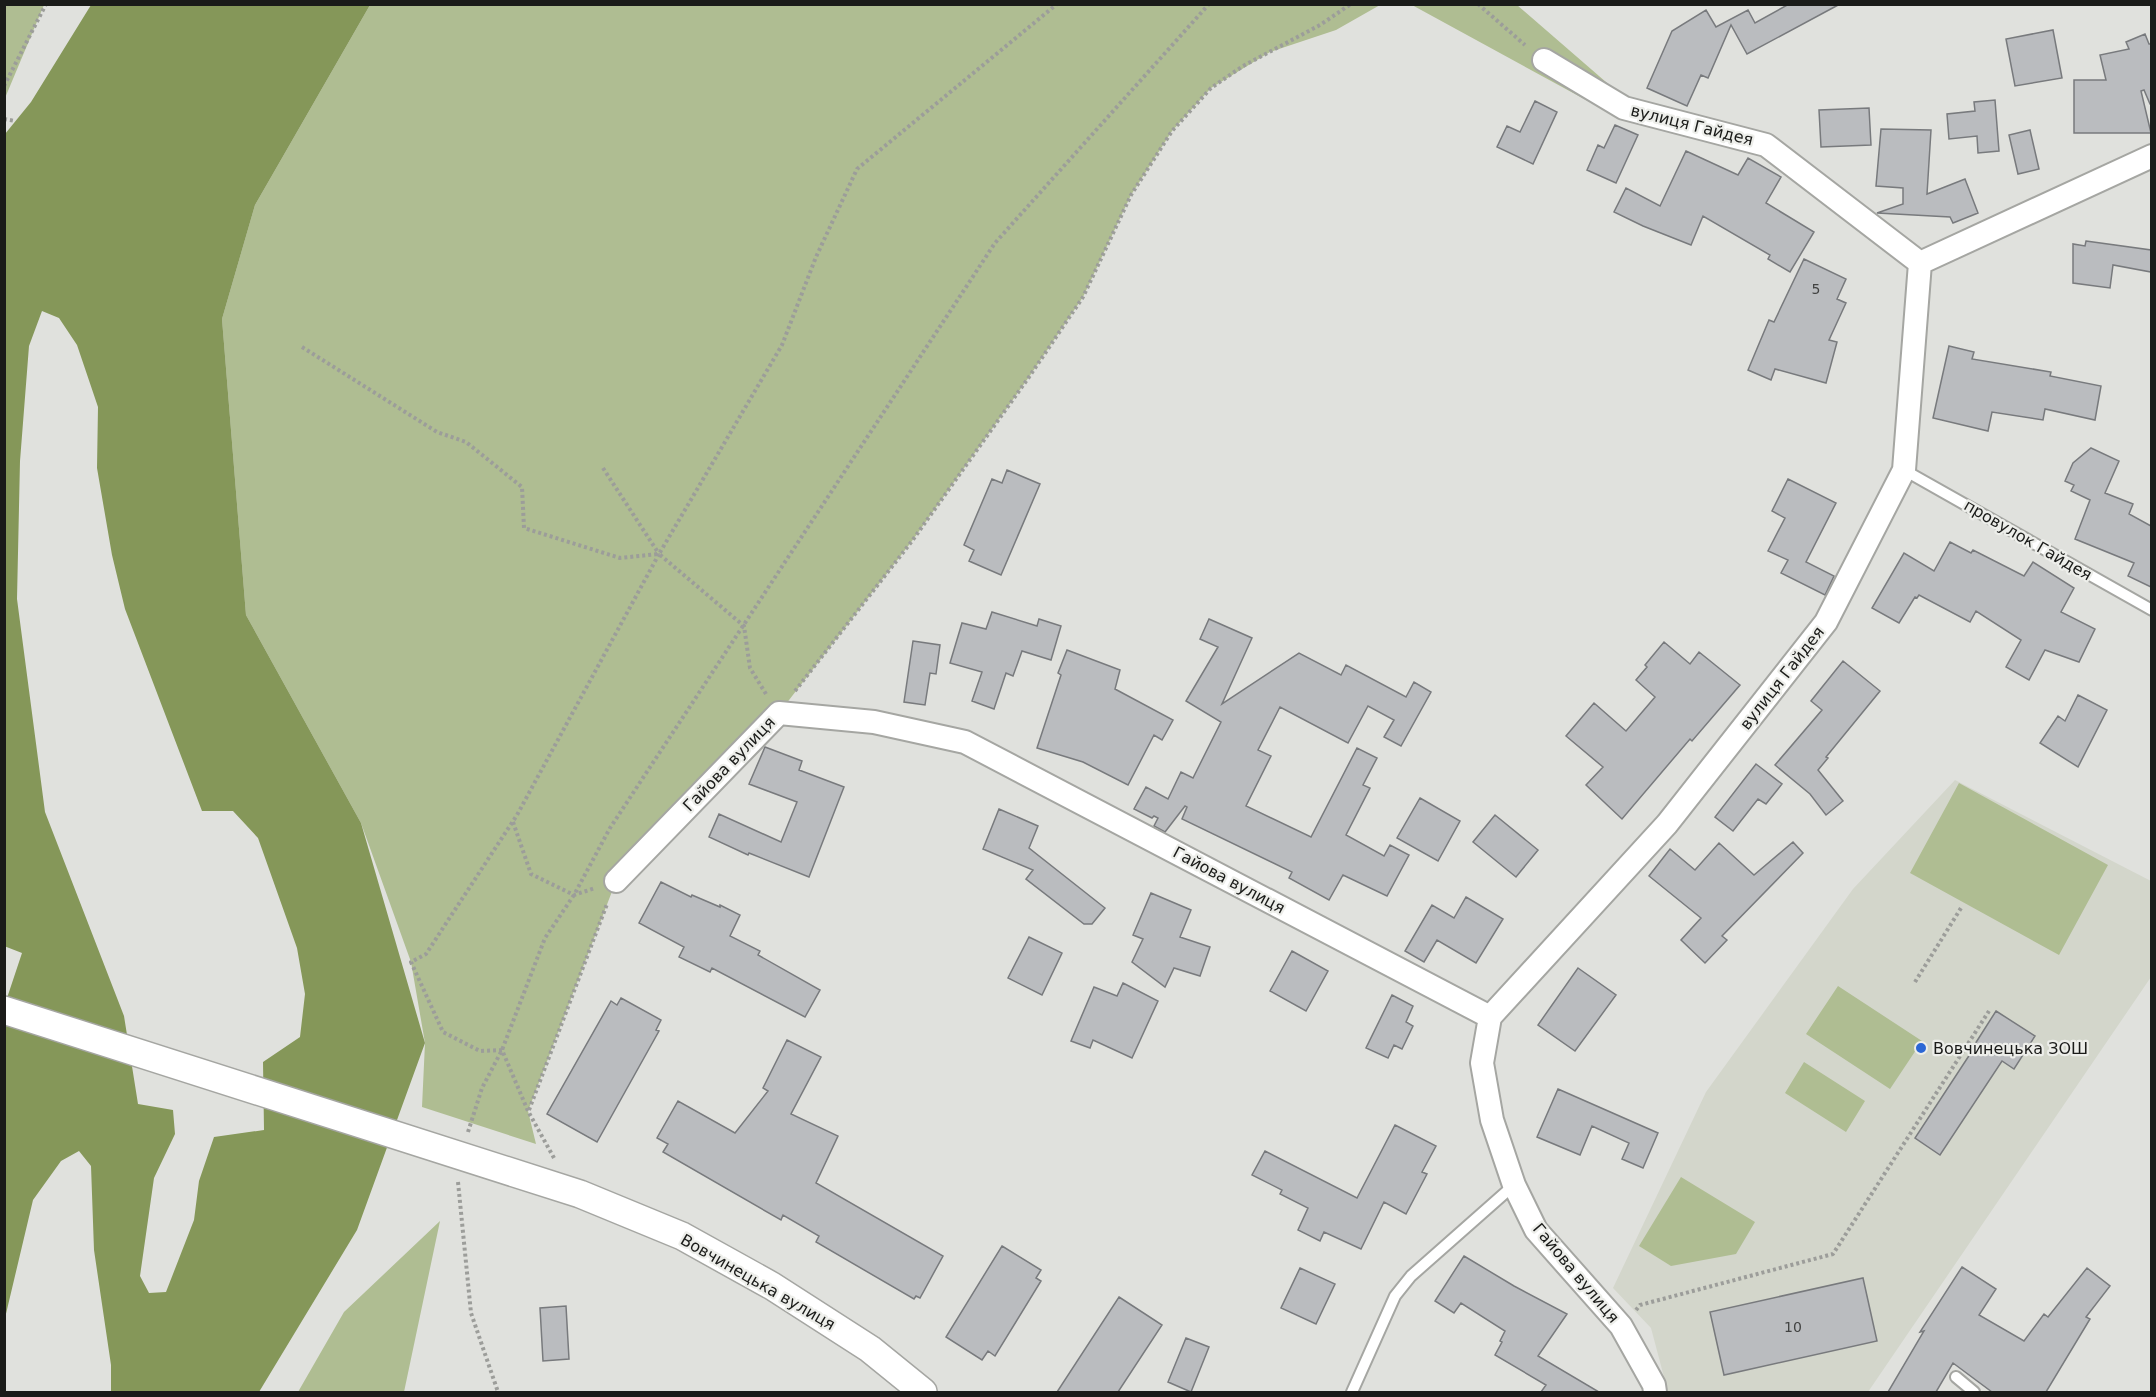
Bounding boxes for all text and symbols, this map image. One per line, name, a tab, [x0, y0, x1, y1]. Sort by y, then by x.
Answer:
street label: вулиця Гайдея	[1629, 101, 1755, 149]
house number: 5	[1812, 281, 1820, 297]
street label: провулок Гайдея	[1961, 496, 2095, 584]
street label: вулиця Гайдея	[1736, 623, 1828, 733]
street label: Гайова вулиця	[679, 713, 779, 815]
street label: Гайова вулиця	[1170, 842, 1288, 918]
place label: Вовчинецька ЗОШ	[1933, 1039, 2088, 1058]
marker: Вовчинецька ЗОШ	[1914, 1041, 1928, 1055]
street label: Гайова вулиця	[1529, 1219, 1623, 1327]
street label: Вовчинецька вулиця	[677, 1230, 839, 1334]
house number: 10	[1784, 1319, 1802, 1335]

